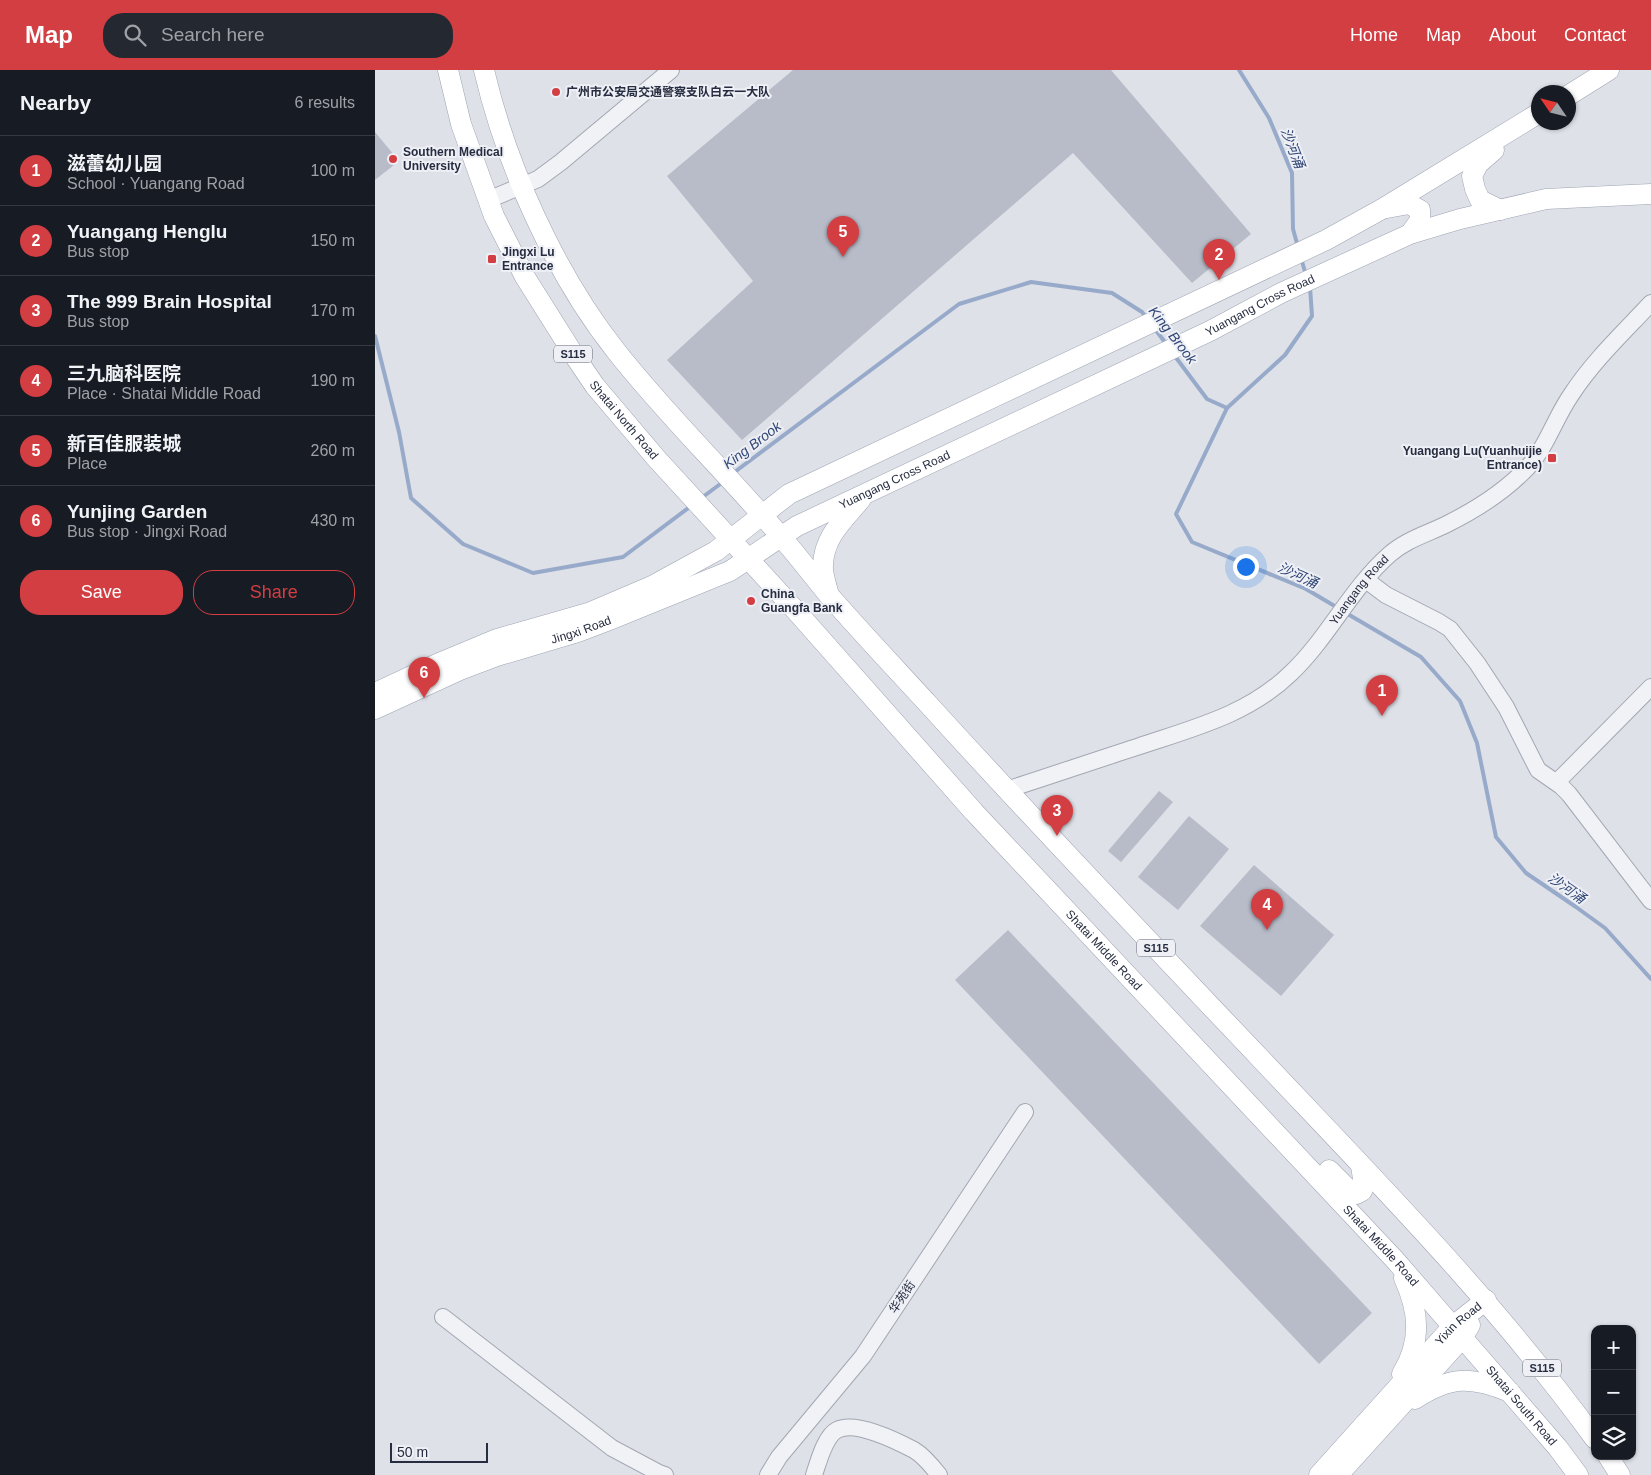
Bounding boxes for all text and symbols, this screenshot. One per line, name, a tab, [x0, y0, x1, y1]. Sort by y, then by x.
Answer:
search box	[103, 13, 453, 58]
text: Map	[25, 21, 73, 48]
icon: search	[121, 21, 149, 49]
text: Search here	[161, 24, 265, 45]
text: Home	[1350, 25, 1398, 45]
text: Map	[1426, 25, 1461, 45]
text: About	[1489, 25, 1536, 45]
text: Contact	[1564, 25, 1626, 45]
place label: 广州市公安局交通警察支队白云一大队	[566, 85, 770, 99]
north arrow	[1531, 85, 1576, 130]
marker: 广州市公安局交通警察支队白云一大队	[550, 86, 562, 98]
text: Nearby	[20, 91, 91, 114]
text: 6 results	[295, 94, 355, 111]
water label: 沙河涌	[1278, 126, 1309, 172]
place label: Southern Medical University	[403, 145, 503, 173]
text: 滋蕾幼儿园	[67, 153, 162, 174]
marker: Southern Medical University	[387, 153, 399, 165]
text: 1	[32, 162, 40, 179]
text: 100 m	[311, 162, 355, 179]
text: School · Yuangang Road	[67, 175, 245, 192]
pin: 5	[827, 216, 859, 257]
text: Yuangang Henglu	[67, 221, 227, 242]
text: 2	[32, 232, 40, 249]
text: 150 m	[311, 232, 355, 249]
pin: 2	[1203, 239, 1235, 280]
text: Bus stop	[67, 243, 129, 260]
place label: Jingxi Lu Entrance	[502, 245, 555, 273]
marker: Jingxi Lu Entrance	[486, 253, 498, 265]
street label: Yuangang Cross Road	[1203, 272, 1317, 339]
text: The 999 Brain Hospital	[67, 291, 272, 312]
text: 3	[32, 302, 40, 319]
text: 170 m	[311, 302, 355, 319]
water label: King Brook	[1146, 303, 1201, 368]
text: Bus stop	[67, 313, 129, 330]
road number: S115	[554, 346, 592, 362]
text: 三九脑科医院	[67, 363, 181, 384]
text: 4	[32, 372, 40, 389]
text: 190 m	[311, 372, 355, 389]
street label: Shatai North Road	[587, 378, 661, 462]
text: Place · Shatai Middle Road	[67, 385, 261, 402]
water label: King Brook	[720, 417, 785, 472]
text: 新百佳服装城	[67, 433, 181, 454]
text: 5	[32, 442, 40, 459]
text: 260 m	[311, 442, 355, 459]
place label: Yuangang Lu(Yuanhuijie Entrance)	[1403, 444, 1542, 472]
street label: Yuangang Cross Road	[837, 448, 952, 512]
marker: Yuangang Lu(Yuanhuijie Entrance)	[1546, 452, 1558, 464]
text: Place	[67, 455, 107, 472]
text: Yunjing Garden	[67, 501, 207, 522]
text: 6	[32, 512, 40, 529]
text: 430 m	[311, 512, 355, 529]
text: Bus stop · Jingxi Road	[67, 523, 227, 540]
street label: Yuangang Road	[1327, 552, 1392, 628]
your location	[1233, 554, 1259, 580]
water label: 沙河涌	[1276, 559, 1322, 592]
button: Save	[20, 570, 183, 615]
button: Share	[193, 570, 355, 615]
place label: China Guangfa Bank	[761, 587, 843, 615]
marker: China Guangfa Bank	[745, 595, 757, 607]
street label: Jingxi Road	[549, 613, 613, 647]
pin: 6	[408, 657, 440, 698]
pin: 1	[1366, 675, 1398, 716]
pin: 3	[1041, 795, 1073, 836]
water label: 沙河涌	[1545, 869, 1590, 908]
pin: 4	[1251, 889, 1283, 930]
street label: Shatai Middle Road	[1063, 907, 1145, 993]
road number: S115	[1137, 940, 1175, 956]
street label: Shatai Middle Road	[1340, 1202, 1421, 1289]
street label: 华苑街	[886, 1278, 918, 1316]
street label: Yixin Road	[1432, 1299, 1484, 1348]
map controls	[1591, 1325, 1636, 1460]
button: +	[1591, 1325, 1636, 1370]
road number: S115	[1523, 1360, 1561, 1376]
street label: Shatai South Road	[1483, 1363, 1560, 1448]
button: −	[1591, 1370, 1636, 1415]
button: layers	[1591, 1415, 1636, 1460]
scale bar	[390, 1440, 487, 1463]
text: 50 m	[397, 1444, 428, 1460]

